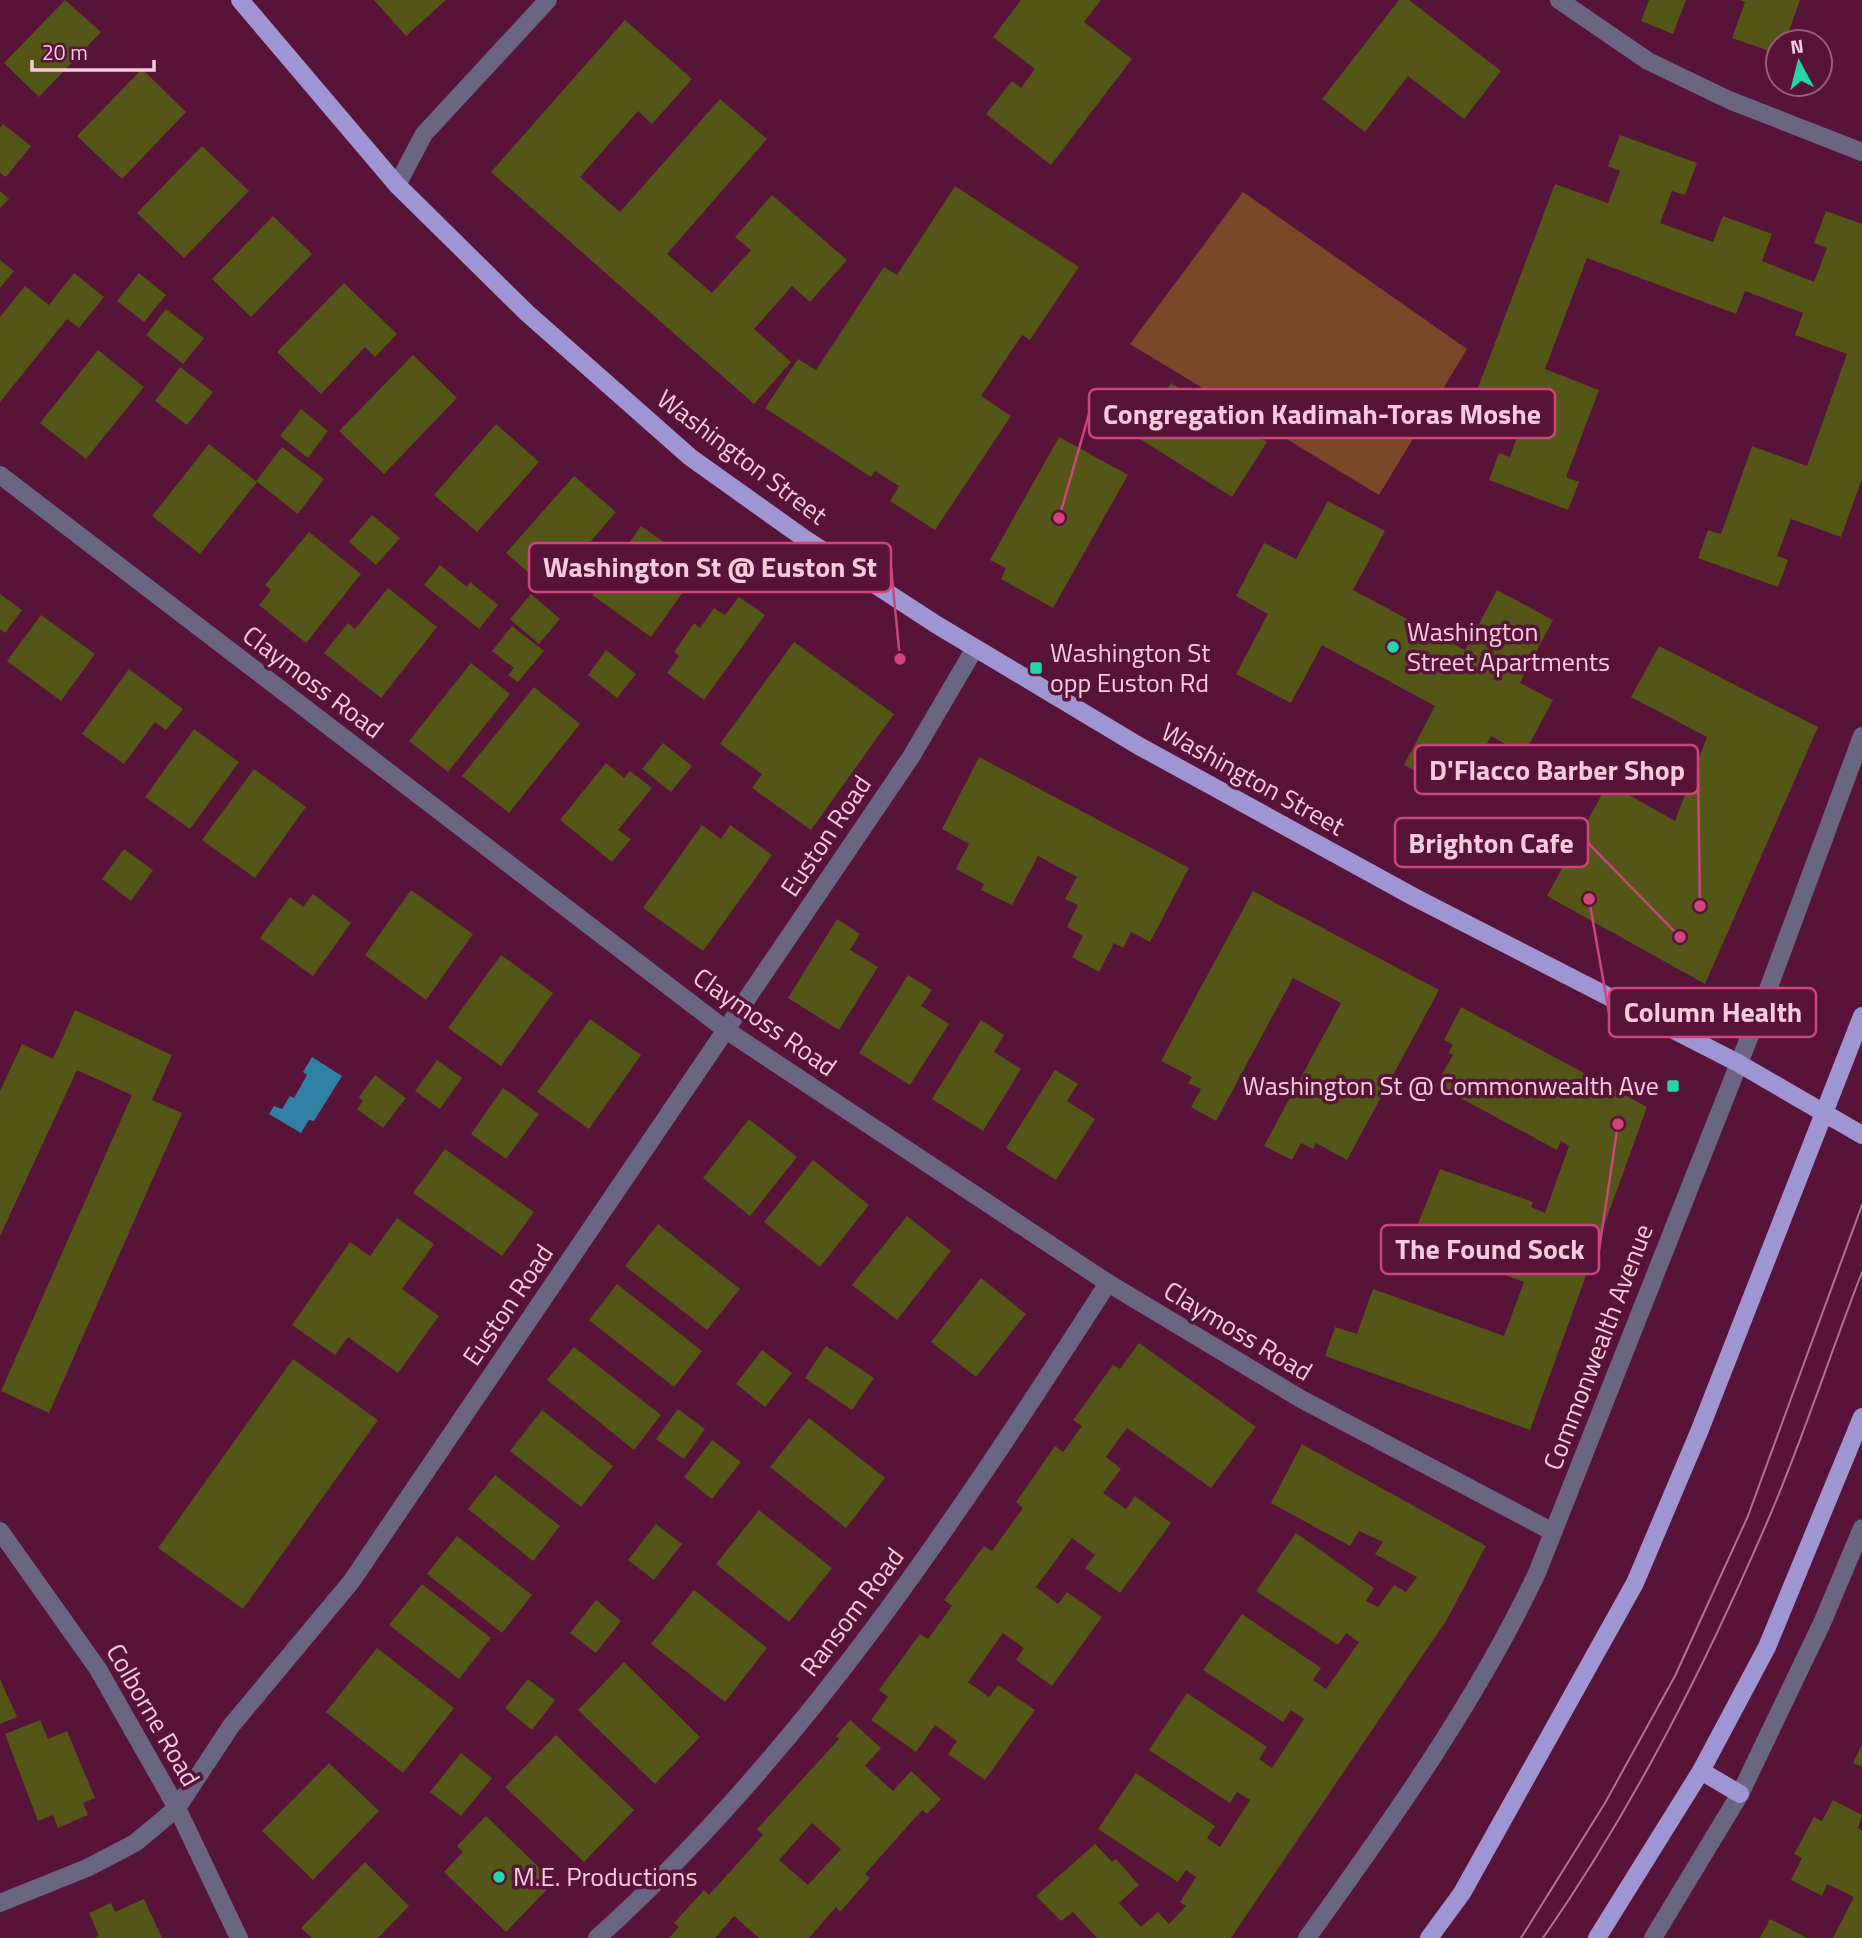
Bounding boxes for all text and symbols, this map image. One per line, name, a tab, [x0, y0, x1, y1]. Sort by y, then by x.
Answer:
scale bar	[32, 28, 154, 72]
north arrow	[1764, 28, 1834, 98]
text: N	[1789, 30, 1805, 61]
text: 20 m	[42, 36, 88, 68]
street label: Washington Street	[649, 380, 836, 534]
callout: Congregation Kadimah-Toras Moshe	[1089, 389, 1555, 438]
text: Congregation Kadimah-Toras Moshe	[1103, 392, 1541, 435]
callout: Washington St @ Euston St	[529, 543, 891, 592]
text: Washington St @ Euston St	[543, 545, 877, 588]
place label: Washington Street Apartments	[1407, 612, 1610, 681]
street label: Claymoss Road	[235, 616, 392, 748]
place label: Washington St opp Euston Rd	[1050, 633, 1210, 702]
marker: Washington Street Apartments	[1385, 639, 1401, 655]
marker: Washington St opp Euston Rd	[1028, 660, 1044, 676]
street label: Washington Street	[1154, 712, 1352, 845]
callout: D'Flacco Barber Shop	[1415, 745, 1698, 794]
text: D'Flacco Barber Shop	[1429, 748, 1685, 791]
street label: Euston Road	[771, 767, 881, 904]
callout: Brighton Cafe	[1395, 818, 1588, 867]
text: Brighton Cafe	[1408, 821, 1574, 864]
street label: Claymoss Road	[686, 958, 845, 1086]
callout: Column Health	[1609, 988, 1816, 1037]
text: Column Health	[1624, 990, 1802, 1033]
place label: Washington St @ Commonwealth Ave	[1242, 1066, 1659, 1105]
marker: Washington St @ Commonwealth Ave	[1665, 1078, 1681, 1094]
street label: Commonwealth Avenue	[1533, 1218, 1662, 1475]
callout: The Found Sock	[1381, 1225, 1599, 1274]
text: The Found Sock	[1395, 1227, 1585, 1270]
street label: Euston Road	[453, 1236, 563, 1373]
street label: Claymoss Road	[1157, 1271, 1320, 1390]
street label: Ransom Road	[790, 1539, 913, 1684]
street label: Colborne Road	[97, 1636, 210, 1793]
place label: M.E. Productions	[513, 1857, 698, 1896]
marker: M.E. Productions	[491, 1869, 507, 1885]

